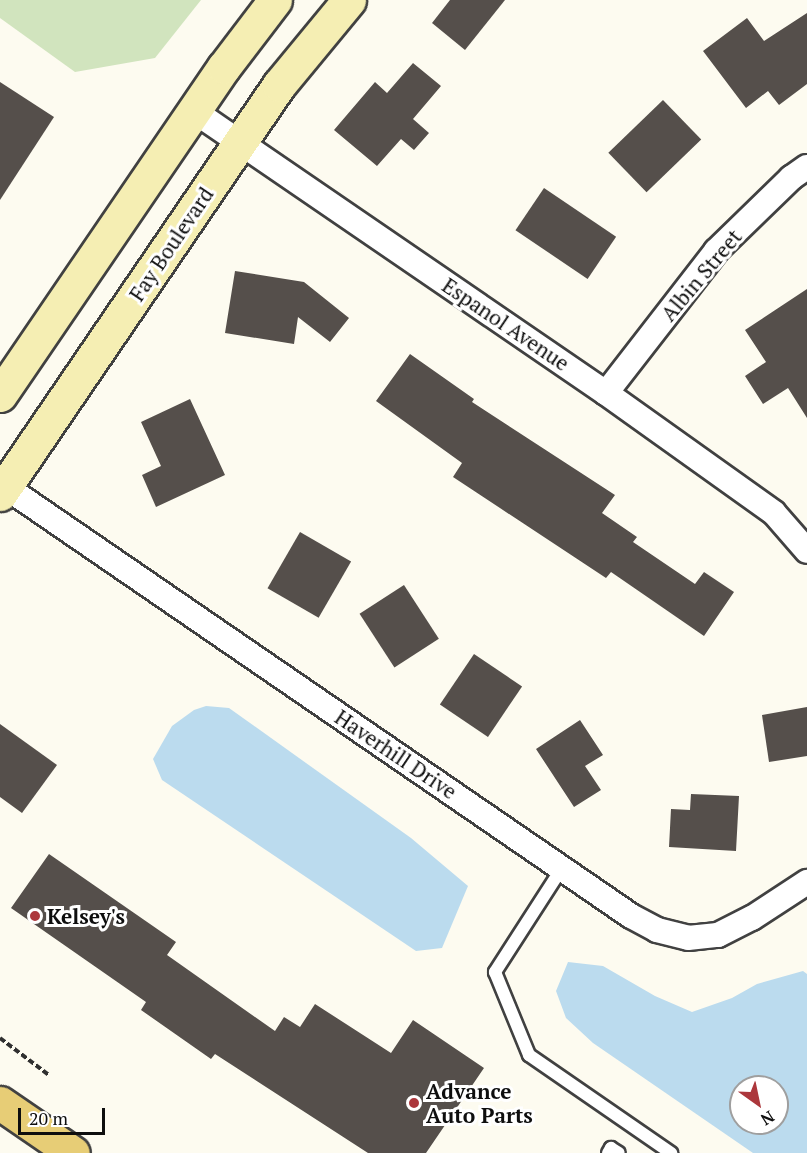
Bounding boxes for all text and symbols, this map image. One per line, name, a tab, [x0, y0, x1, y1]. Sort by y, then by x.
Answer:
street label: Fay Boulevard	[124, 182, 218, 306]
street label: Albin Street	[655, 224, 747, 326]
street label: Espanol Avenue	[438, 272, 574, 376]
street label: Haverhill Drive	[330, 704, 462, 804]
place label: Kelsey's	[47, 903, 125, 929]
marker: Kelsey's	[28, 909, 42, 923]
north arrow	[729, 1075, 789, 1135]
place label: Advance Auto Parts	[426, 1078, 533, 1128]
scale bar	[21, 1096, 108, 1134]
marker: Advance Auto Parts	[407, 1096, 421, 1110]
text: 20 m	[29, 1106, 68, 1130]
text: N	[757, 1106, 779, 1131]

